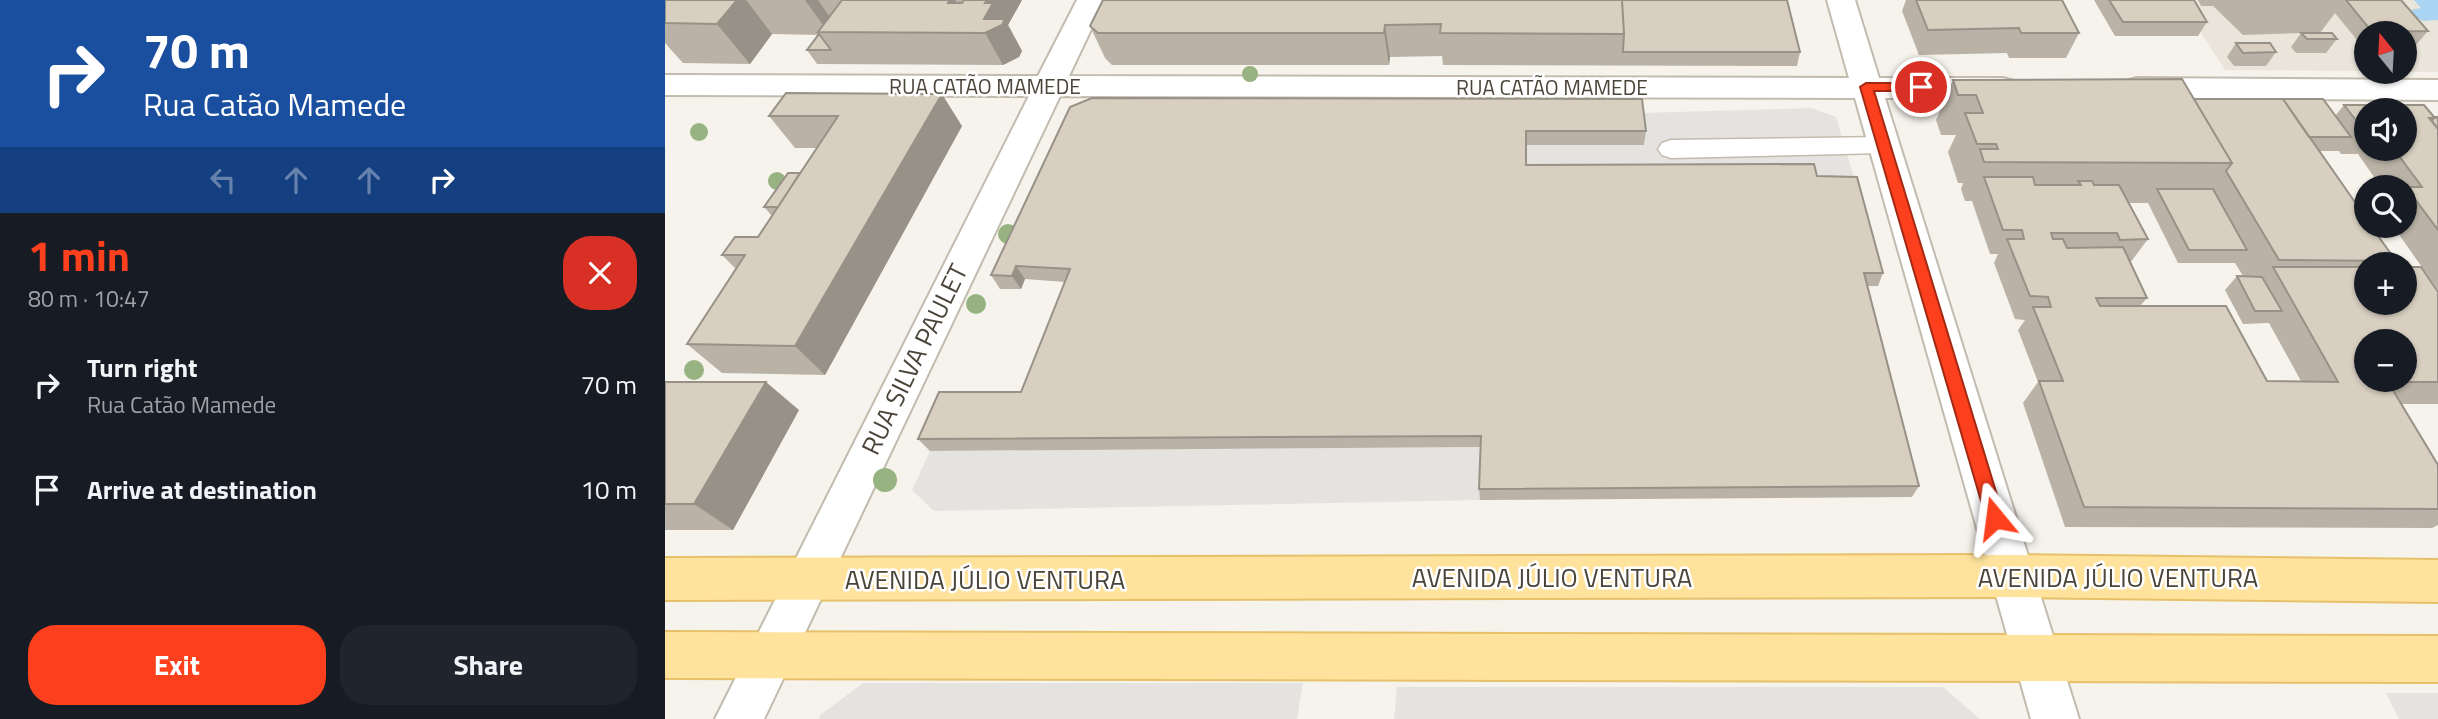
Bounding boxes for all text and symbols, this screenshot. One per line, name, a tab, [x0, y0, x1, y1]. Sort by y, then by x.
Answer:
text: 70 m	[143, 12, 250, 87]
north arrow	[2354, 21, 2417, 84]
map controls	[2354, 21, 2417, 392]
icon: right	[28, 28, 119, 119]
pin	[1891, 57, 1951, 117]
icon: arrive	[1902, 68, 1940, 106]
street label: RUA CATÃO MAMEDE	[889, 70, 1081, 102]
street label: RUA CATÃO MAMEDE	[1456, 71, 1648, 103]
text: Rua Catão Mamede	[143, 80, 406, 128]
button: sound	[2354, 98, 2417, 161]
icon: left	[204, 161, 242, 199]
icon: ahead	[277, 161, 315, 199]
icon: ahead	[350, 161, 388, 199]
icon: right	[423, 161, 461, 199]
button: search	[2354, 175, 2417, 238]
text: 1 min	[28, 223, 130, 287]
button: close	[563, 236, 637, 310]
button: +	[2354, 252, 2417, 315]
street label: RUA SILVA PAULET	[851, 257, 977, 461]
text: 80 m · 10:47	[28, 281, 150, 316]
button: −	[2354, 329, 2417, 392]
text: Turn right	[87, 348, 198, 387]
text: 70 m	[580, 365, 637, 404]
icon: right	[28, 366, 66, 404]
text: Rua Catão Mamede	[87, 387, 276, 422]
text: Arrive at destination	[87, 470, 317, 509]
text: 10 m	[580, 470, 637, 509]
icon: arrive	[28, 471, 66, 509]
position arrow	[1958, 481, 2032, 555]
street label: AVENIDA JÚLIO VENTURA	[1412, 558, 1692, 597]
street label: AVENIDA JÚLIO VENTURA	[1978, 558, 2258, 597]
street label: AVENIDA JÚLIO VENTURA	[845, 560, 1125, 599]
button: Exit	[28, 625, 326, 705]
button: Share	[340, 625, 637, 705]

